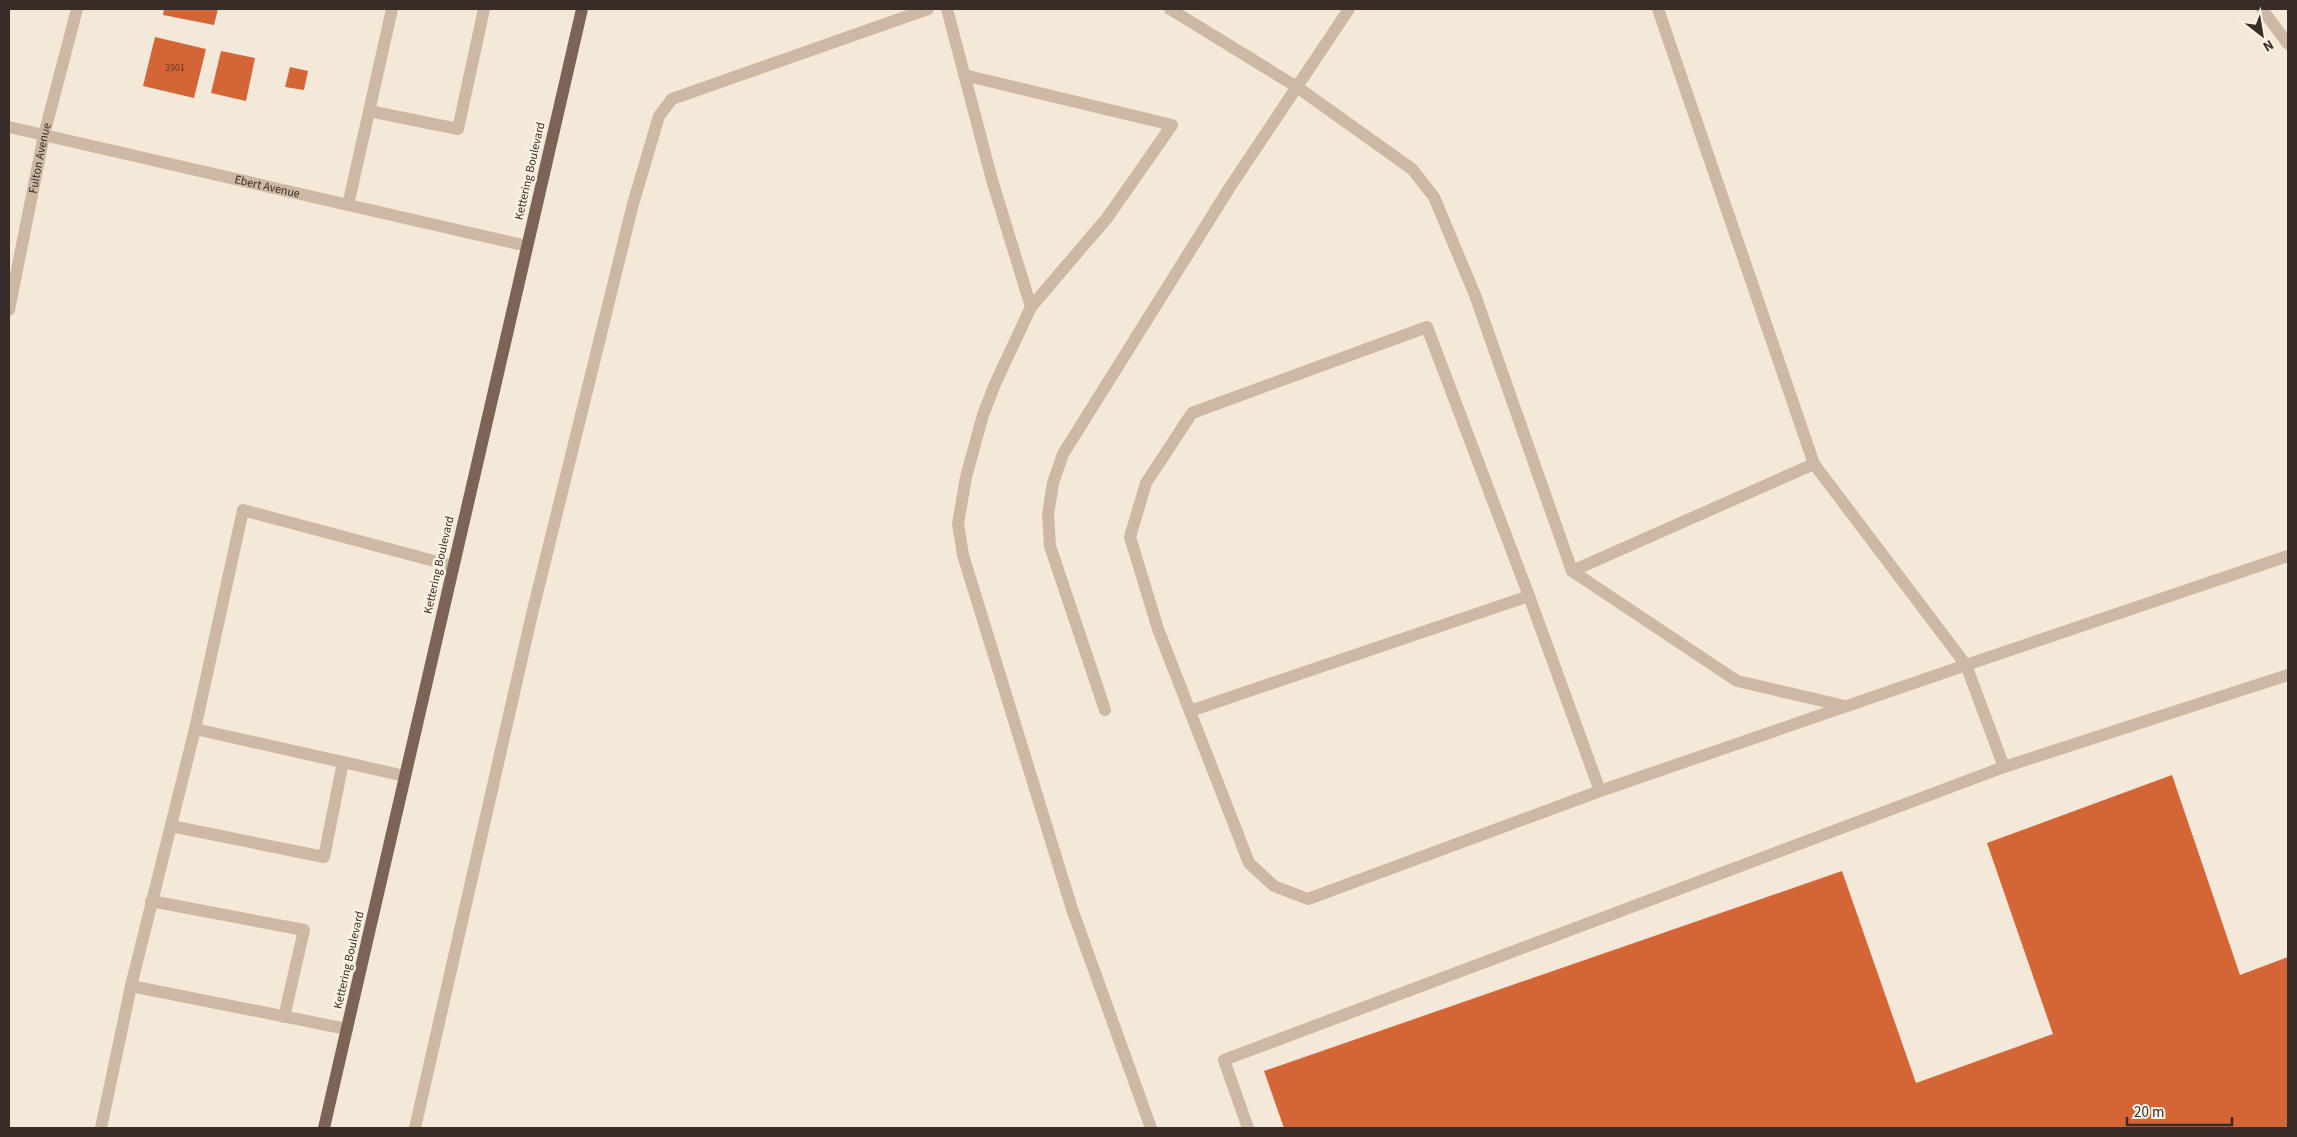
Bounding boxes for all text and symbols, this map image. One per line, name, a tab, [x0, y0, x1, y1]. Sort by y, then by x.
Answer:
north arrow	[2237, 10, 2287, 60]
text: N	[2259, 34, 2277, 56]
house number: 3901	[165, 61, 185, 75]
street label: Kettering Boulevard	[510, 120, 550, 222]
street label: Fulton Avenue	[24, 121, 55, 195]
street label: Ebert Avenue	[233, 171, 302, 202]
street label: Kettering Boulevard	[419, 514, 459, 616]
street label: Kettering Boulevard	[329, 909, 369, 1011]
scale bar	[2127, 1094, 2232, 1126]
text: 20 m	[2134, 1102, 2164, 1123]

